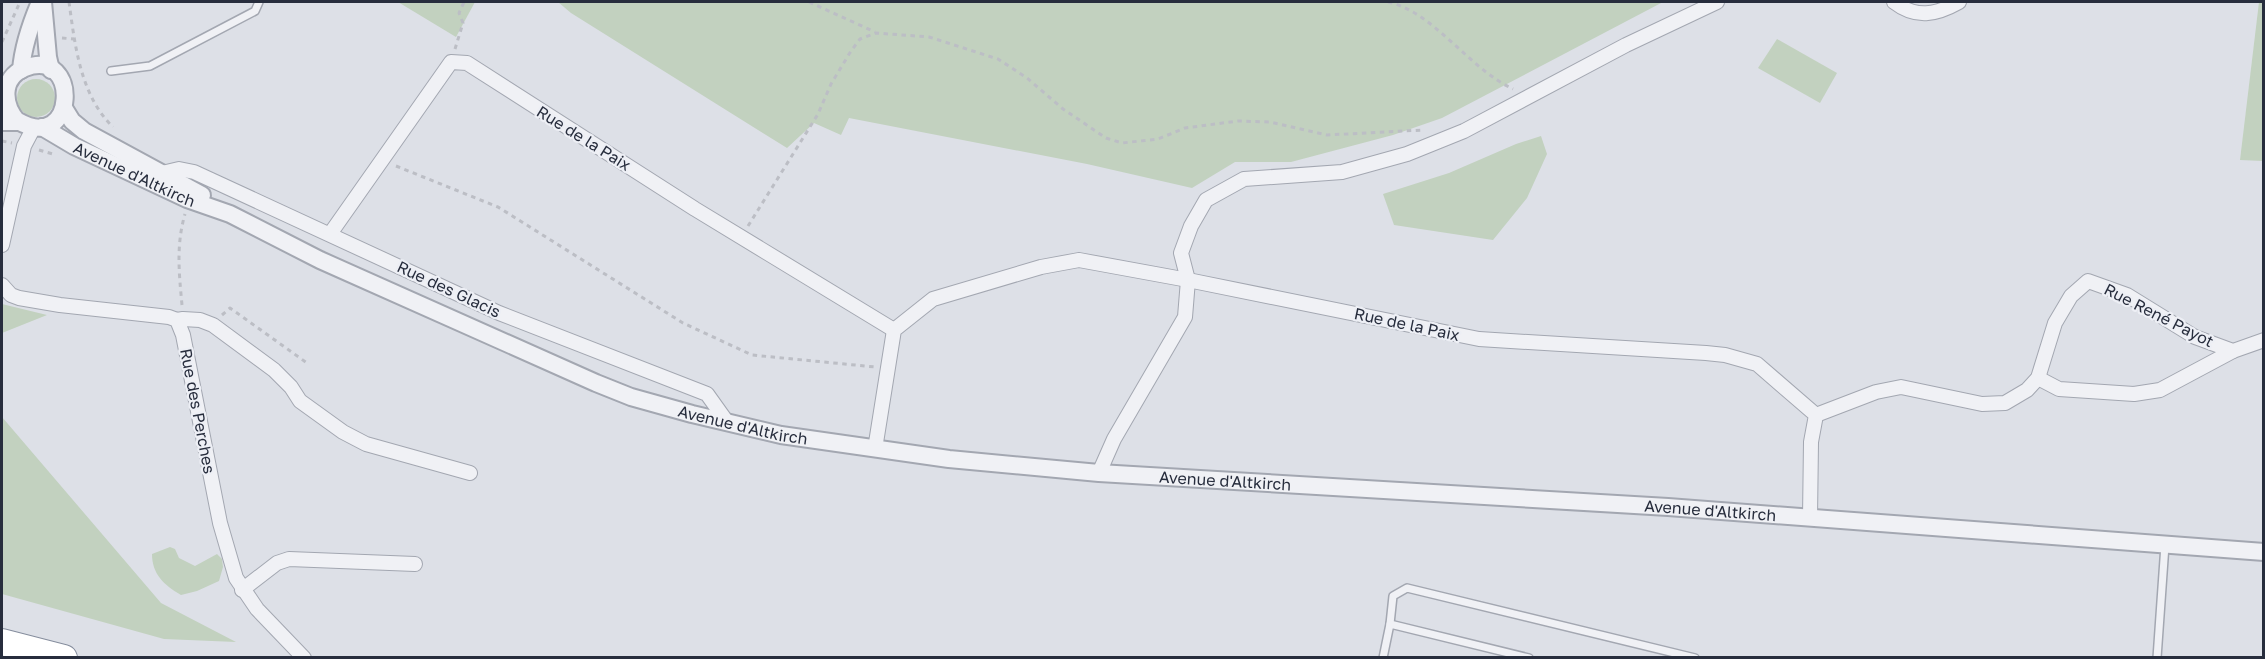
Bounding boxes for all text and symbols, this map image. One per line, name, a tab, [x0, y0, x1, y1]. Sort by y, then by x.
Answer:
street label: Rue de la Paix	[533, 101, 635, 175]
street label: Avenue d'Altkirch	[70, 137, 198, 211]
street label: Rue des Glacis	[394, 256, 504, 322]
street label: Rue René Payot	[2101, 279, 2217, 351]
street label: Rue de la Paix	[1352, 303, 1462, 345]
street label: Rue des Perches	[176, 347, 220, 475]
street label: Avenue d'Altkirch	[676, 401, 809, 449]
street label: Avenue d'Altkirch	[1159, 467, 1292, 494]
street label: Avenue d'Altkirch	[1644, 496, 1777, 525]

